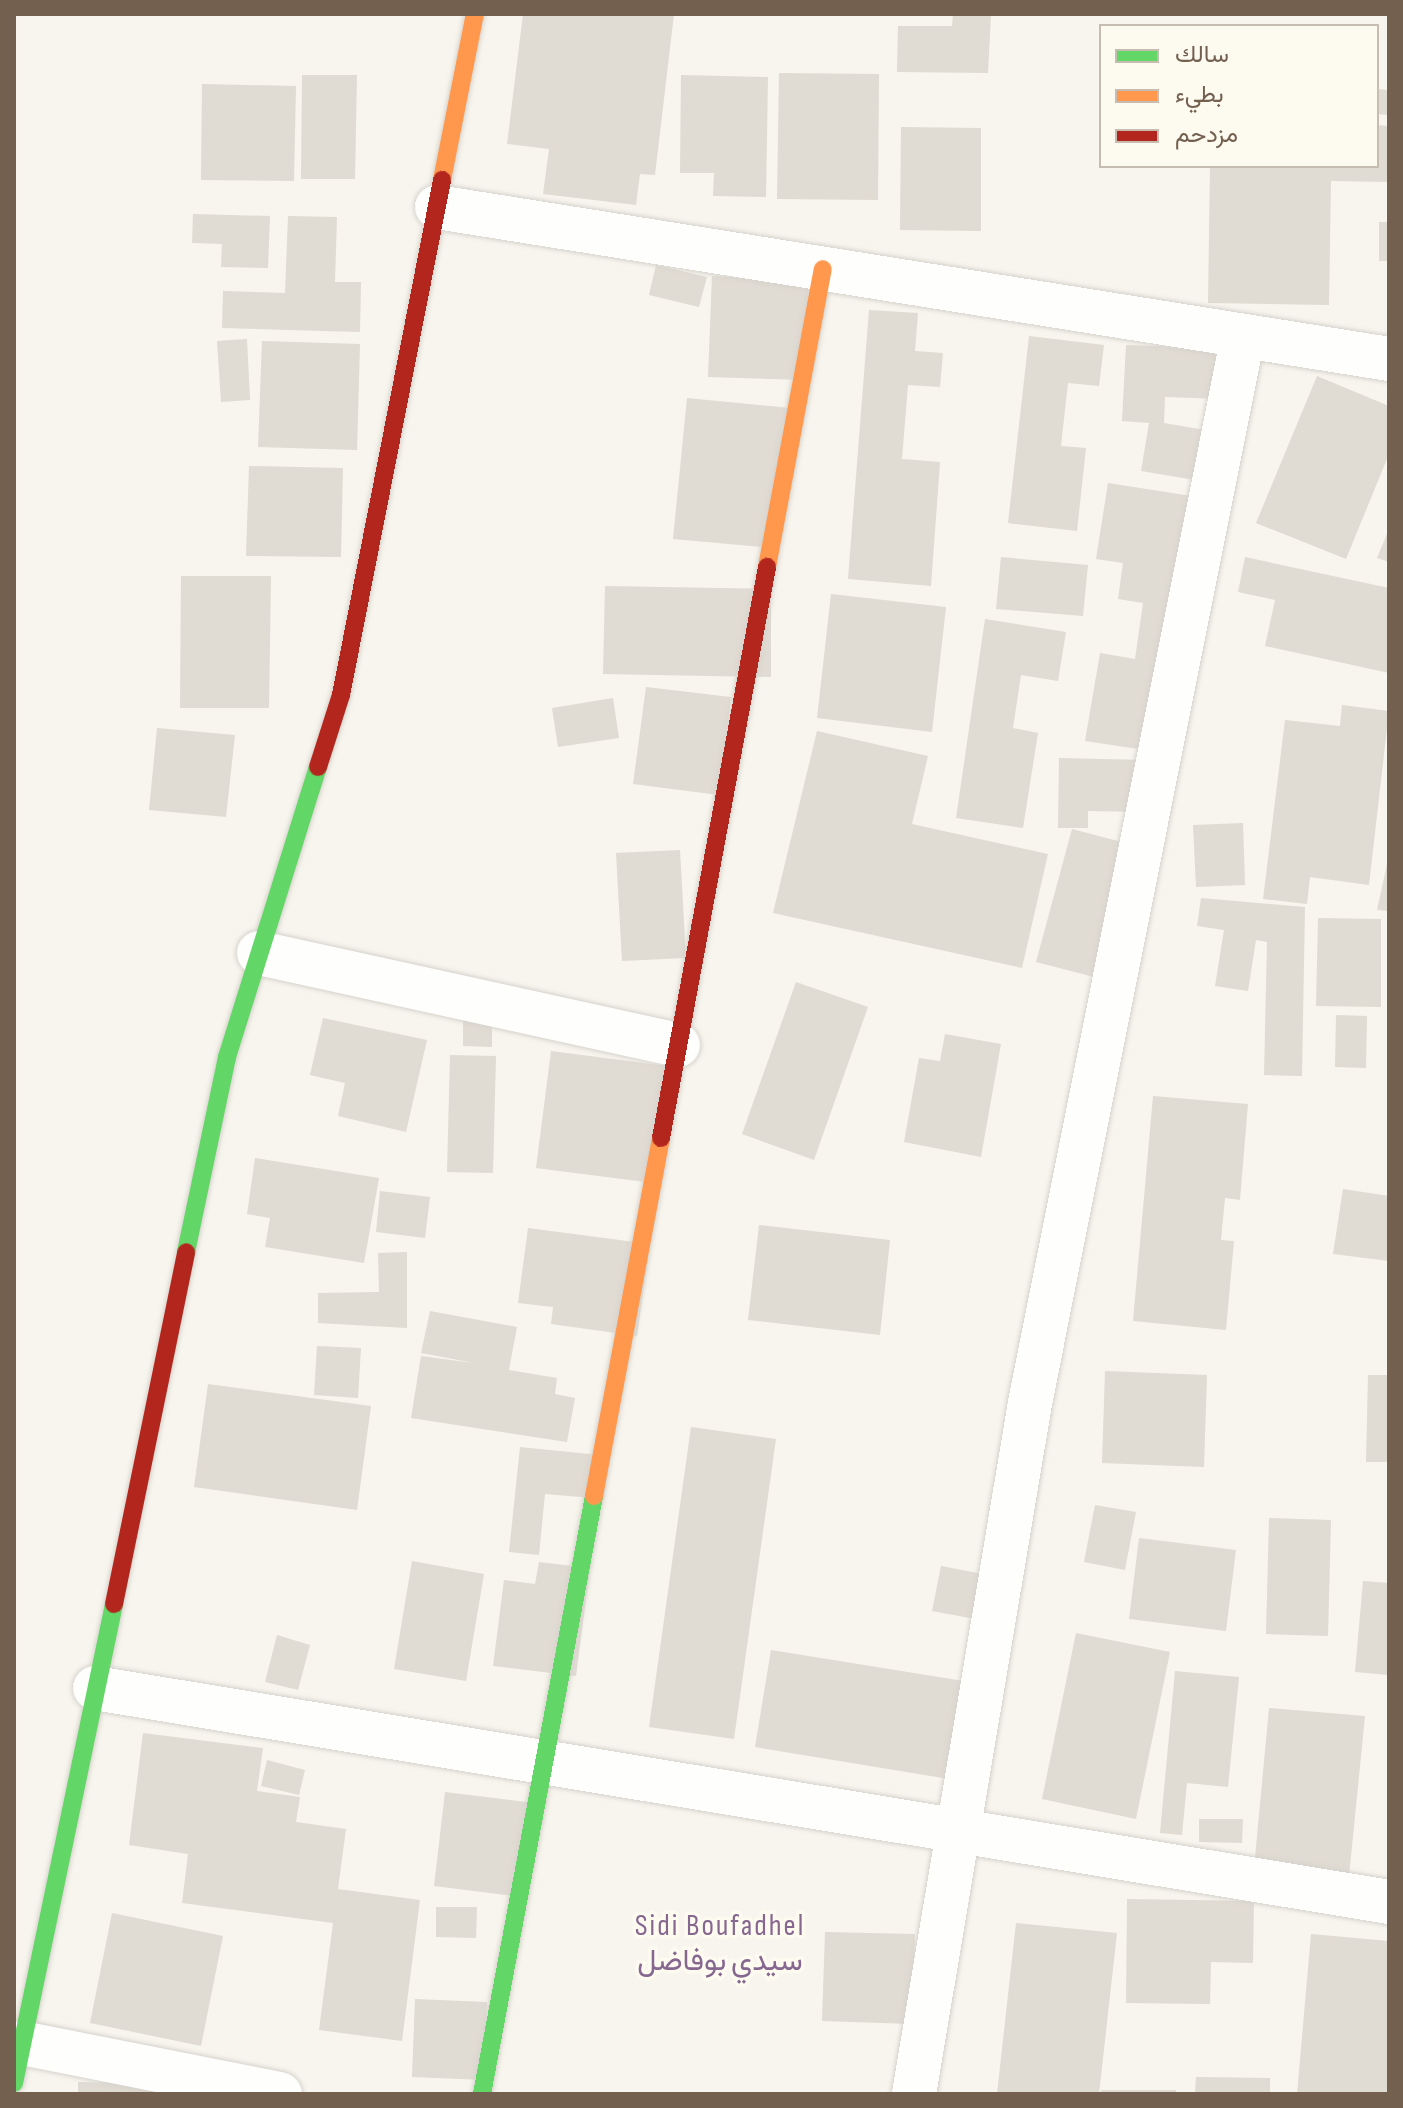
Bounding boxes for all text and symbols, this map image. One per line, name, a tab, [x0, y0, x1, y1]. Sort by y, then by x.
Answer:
legend	[1099, 24, 1379, 168]
text: سالك	[1175, 40, 1229, 69]
text: بطيء	[1175, 80, 1224, 109]
text: مزدحم	[1175, 120, 1238, 149]
district label: Sidi Boufadhel سيدي بوفاضل	[635, 1908, 805, 1978]

